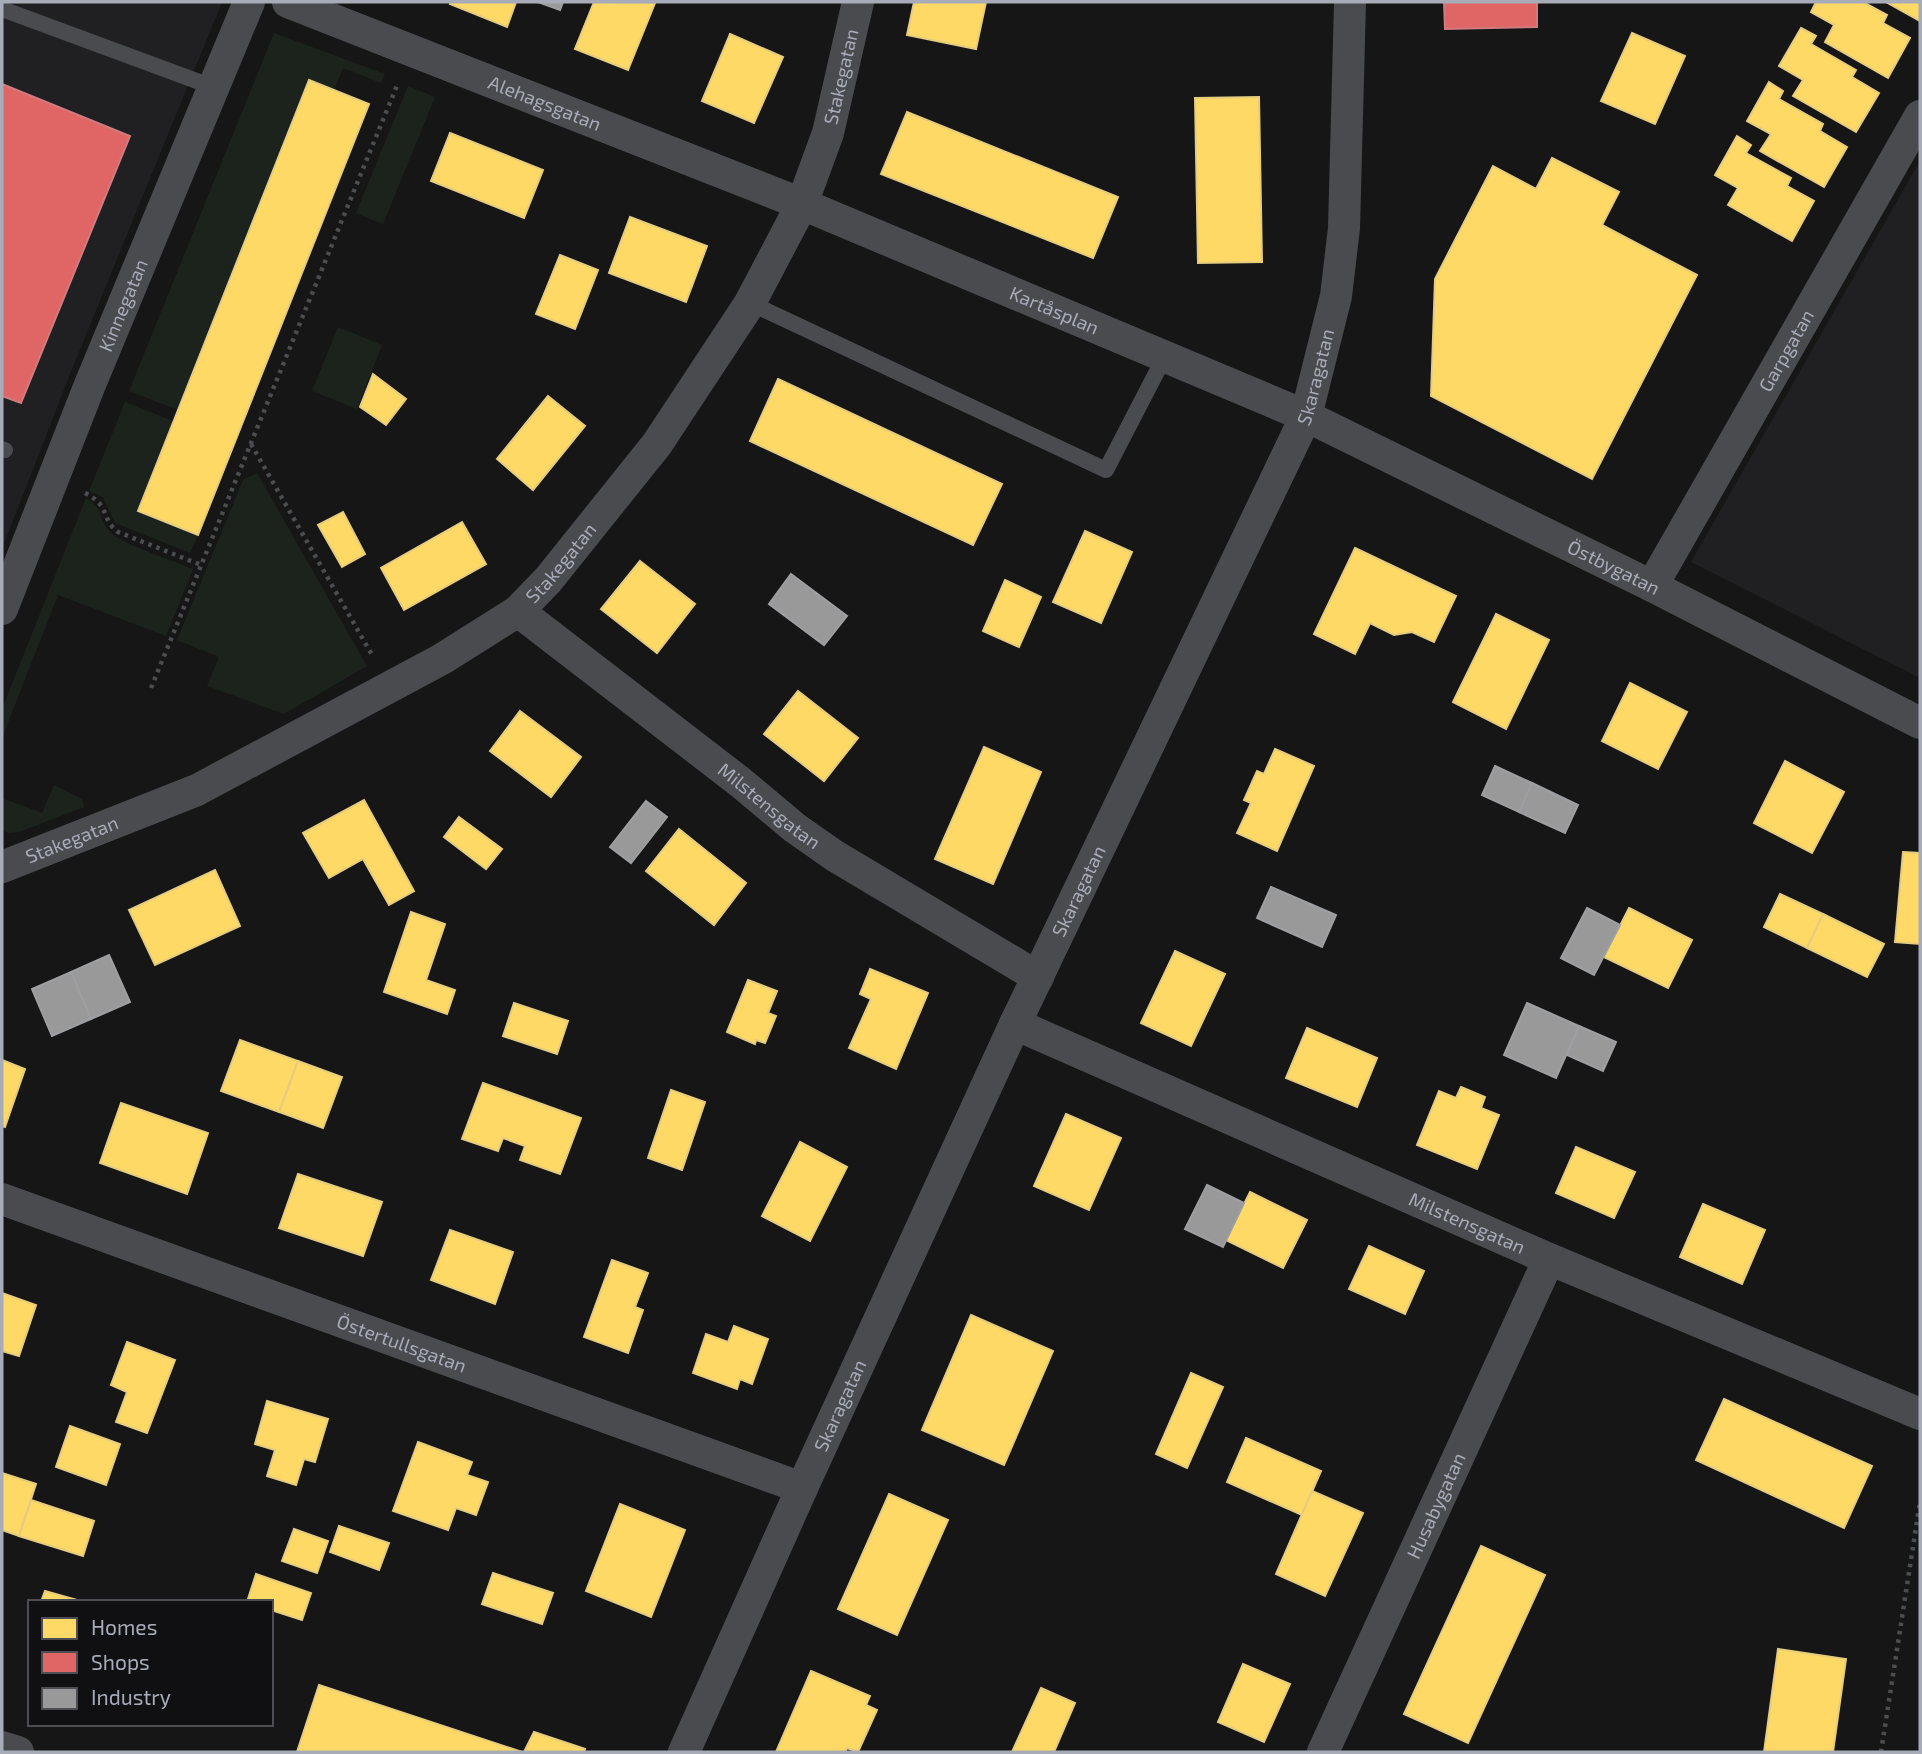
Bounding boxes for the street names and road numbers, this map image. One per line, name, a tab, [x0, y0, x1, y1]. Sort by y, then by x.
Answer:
street label: Stakegatan	[818, 26, 863, 127]
street label: Alehagsgatan	[485, 70, 605, 135]
street label: Kinnegatan	[93, 255, 152, 355]
street label: Kartåsplan	[1006, 281, 1103, 339]
street label: Garpgatan	[1753, 305, 1818, 395]
street label: Skaragatan	[1291, 326, 1338, 429]
street label: Stakegatan	[520, 518, 601, 607]
street label: Östbygatan	[1564, 534, 1664, 599]
street label: Milstensgatan	[714, 758, 825, 853]
street label: Stakegatan	[22, 810, 121, 868]
street label: Skaragatan	[1046, 842, 1110, 940]
street label: Milstensgatan	[1406, 1187, 1529, 1258]
street label: Östertullsgatan	[334, 1309, 470, 1377]
street label: Skaragatan	[808, 1356, 870, 1455]
street label: Husabygatan	[1401, 1449, 1470, 1562]

